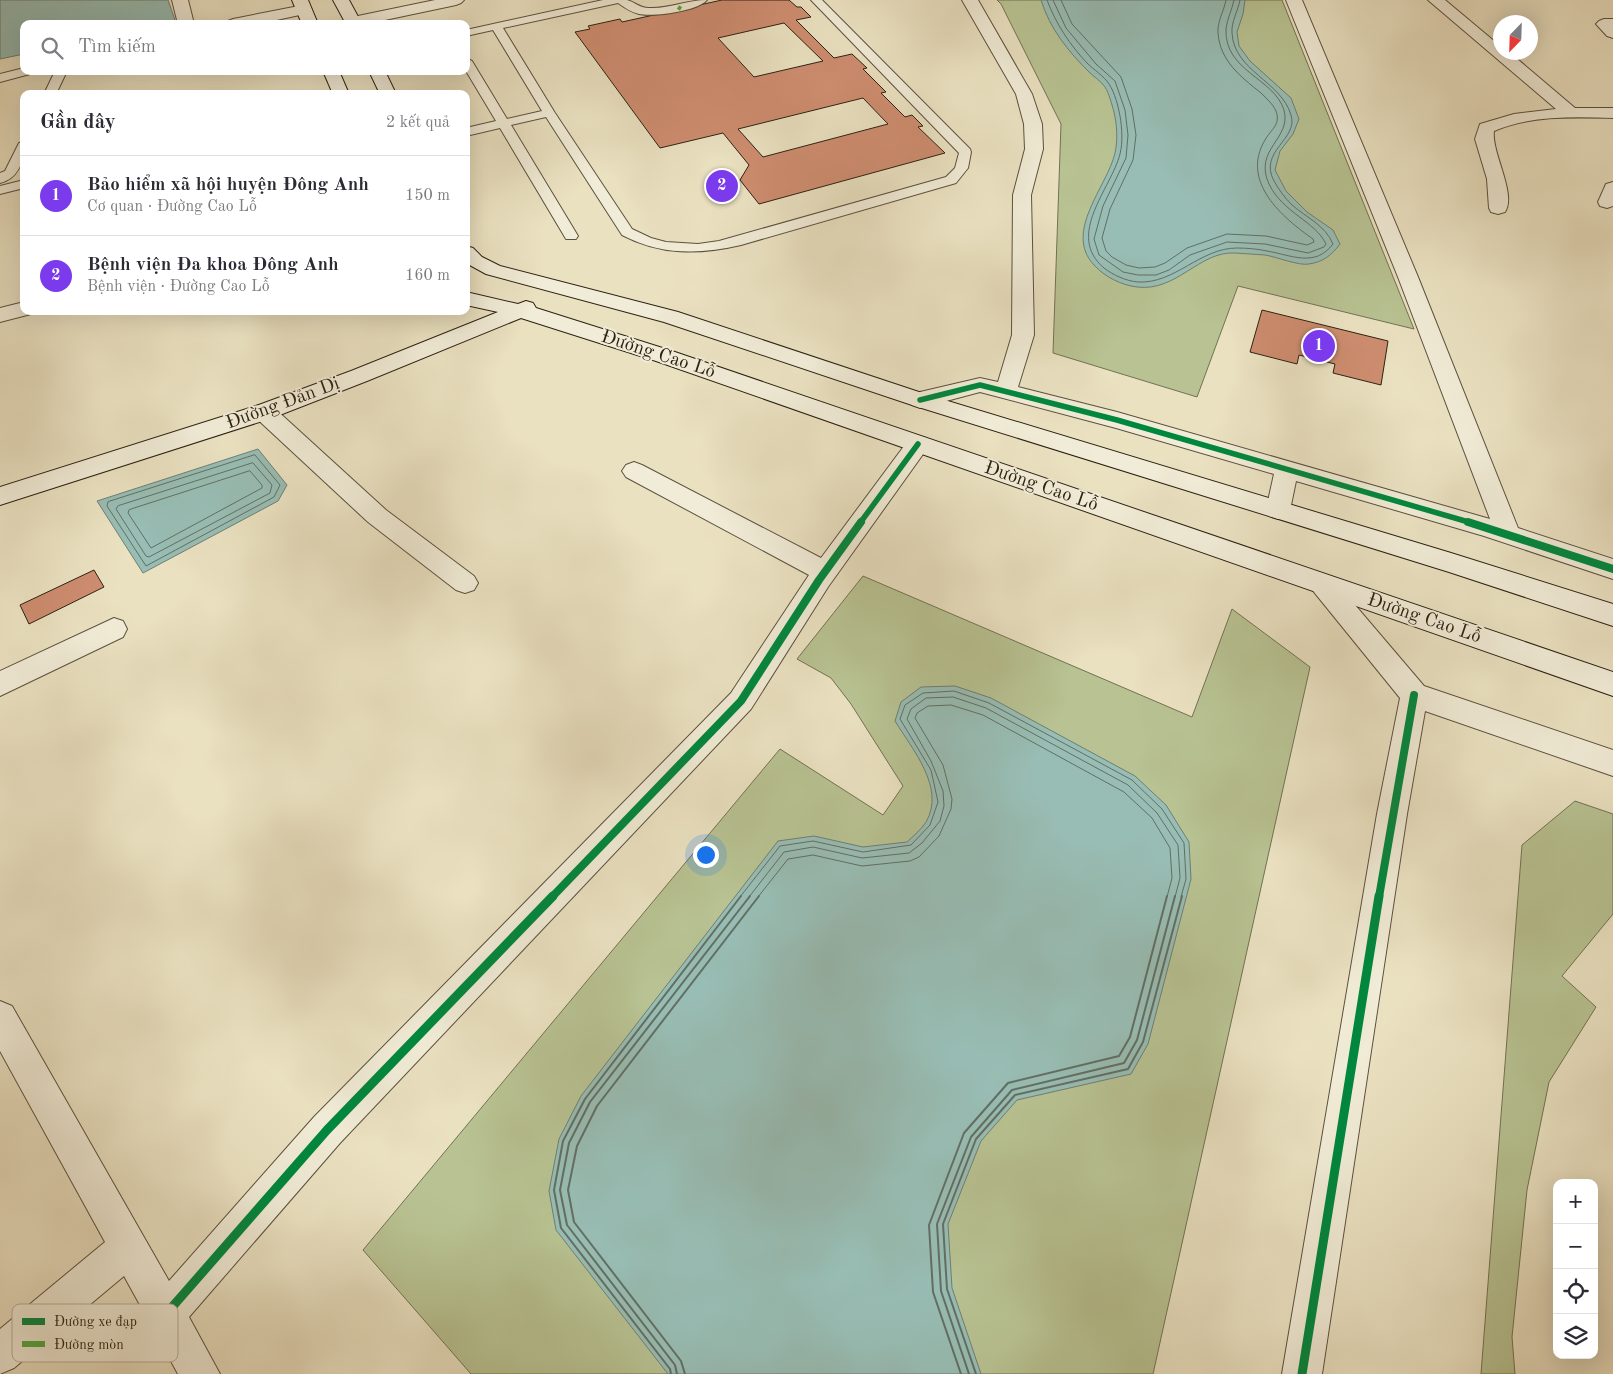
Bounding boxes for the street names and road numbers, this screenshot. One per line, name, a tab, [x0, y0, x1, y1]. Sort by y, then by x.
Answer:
street label: Đường Cao Lỗ	[598, 326, 718, 382]
street label: Đường Đản Dị	[224, 375, 342, 433]
street label: Đường Cao Lỗ	[982, 457, 1101, 515]
street label: Đường Cao Lỗ	[1365, 589, 1484, 647]

